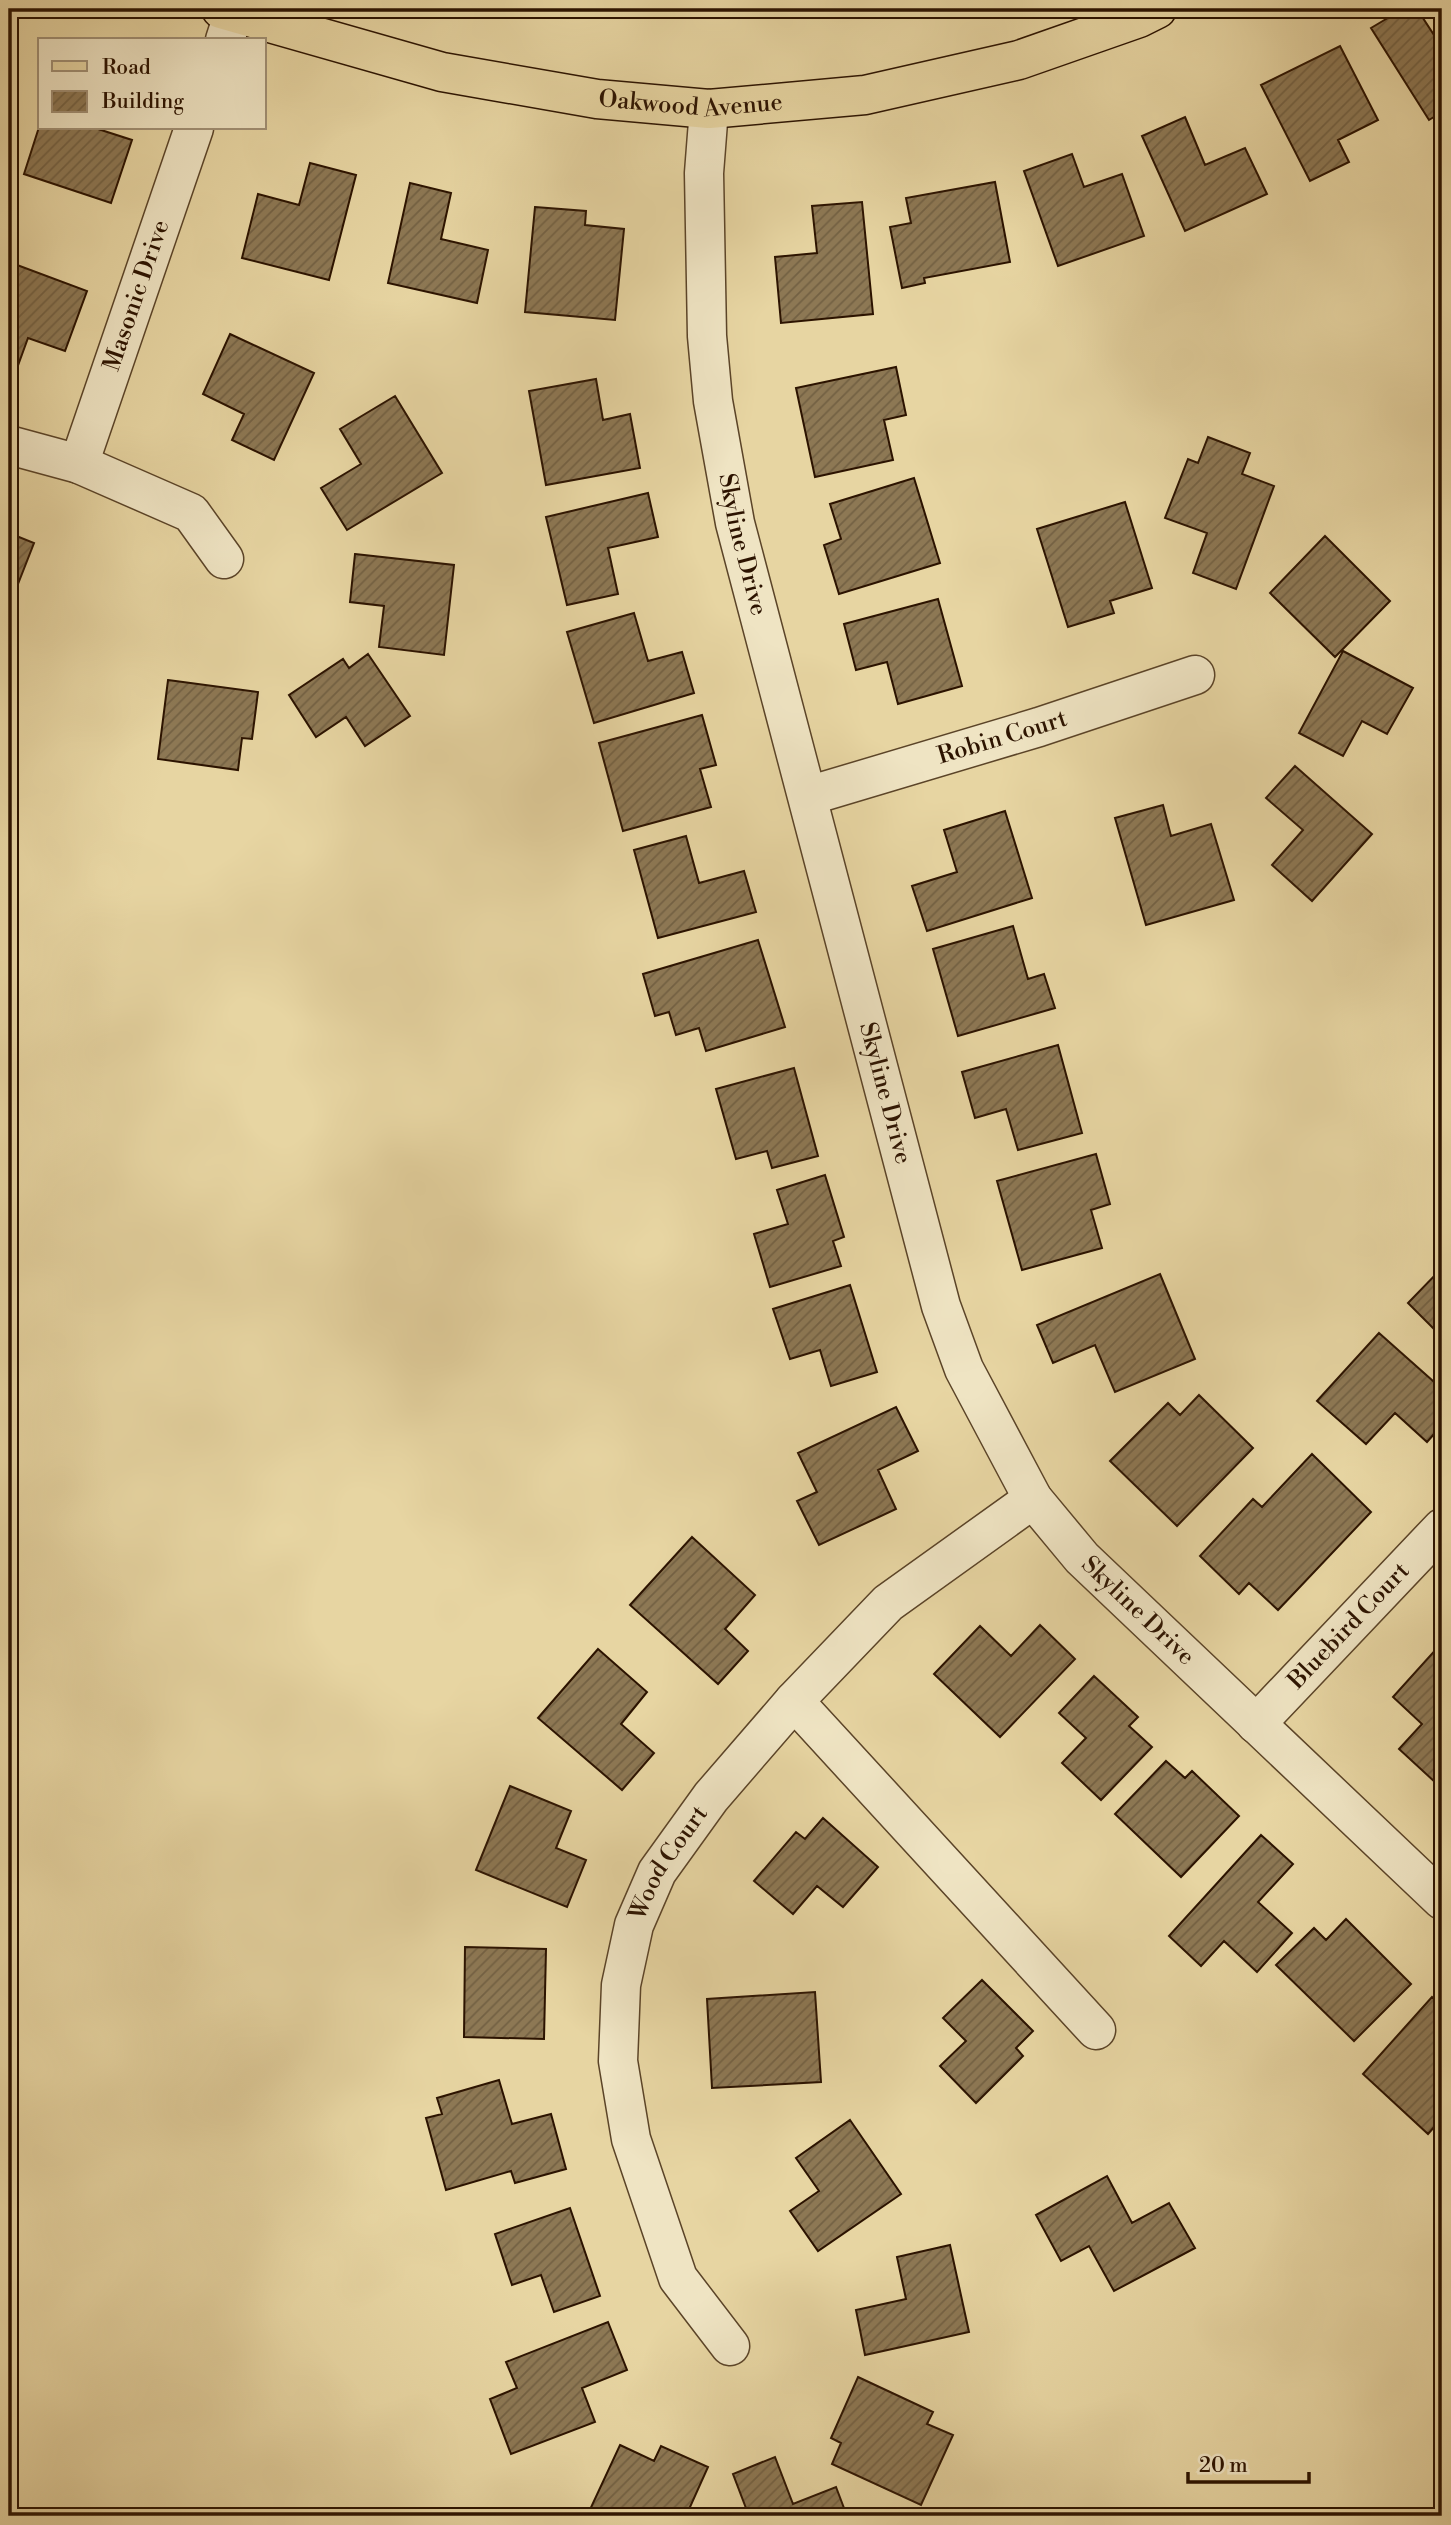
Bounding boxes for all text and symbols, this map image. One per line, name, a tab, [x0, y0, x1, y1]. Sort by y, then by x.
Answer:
legend	[38, 38, 266, 130]
text: Road	[102, 55, 151, 81]
street label: Oakwood Avenue	[597, 84, 784, 125]
text: Building	[101, 89, 184, 115]
street label: Masonic Drive	[97, 216, 176, 375]
street label: Skyline Drive	[711, 471, 774, 619]
street label: Robin Court	[934, 703, 1072, 771]
street label: Skyline Drive	[852, 1019, 918, 1167]
street label: Skyline Drive	[1075, 1550, 1201, 1672]
street label: Bluebird Court	[1281, 1556, 1416, 1696]
street label: Wood Court	[622, 1800, 715, 1926]
scale bar	[1188, 2441, 1309, 2485]
text: 20 m	[1199, 2453, 1248, 2479]

